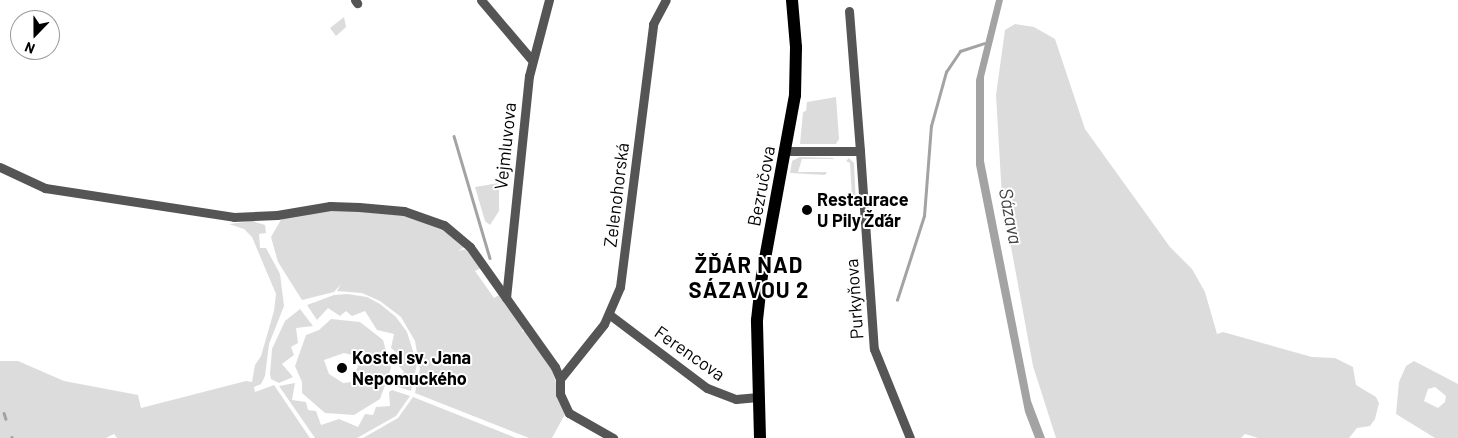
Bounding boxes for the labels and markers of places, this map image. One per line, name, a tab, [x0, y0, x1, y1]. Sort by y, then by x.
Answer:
place label: Restaurace U Pily Žďár	[817, 189, 908, 232]
marker: Restaurace U Pily Žďár	[801, 204, 813, 216]
place label: Kostel sv. Jana Nepomuckého	[352, 347, 471, 389]
marker: Kostel sv. Jana Nepomuckého	[336, 362, 348, 374]

